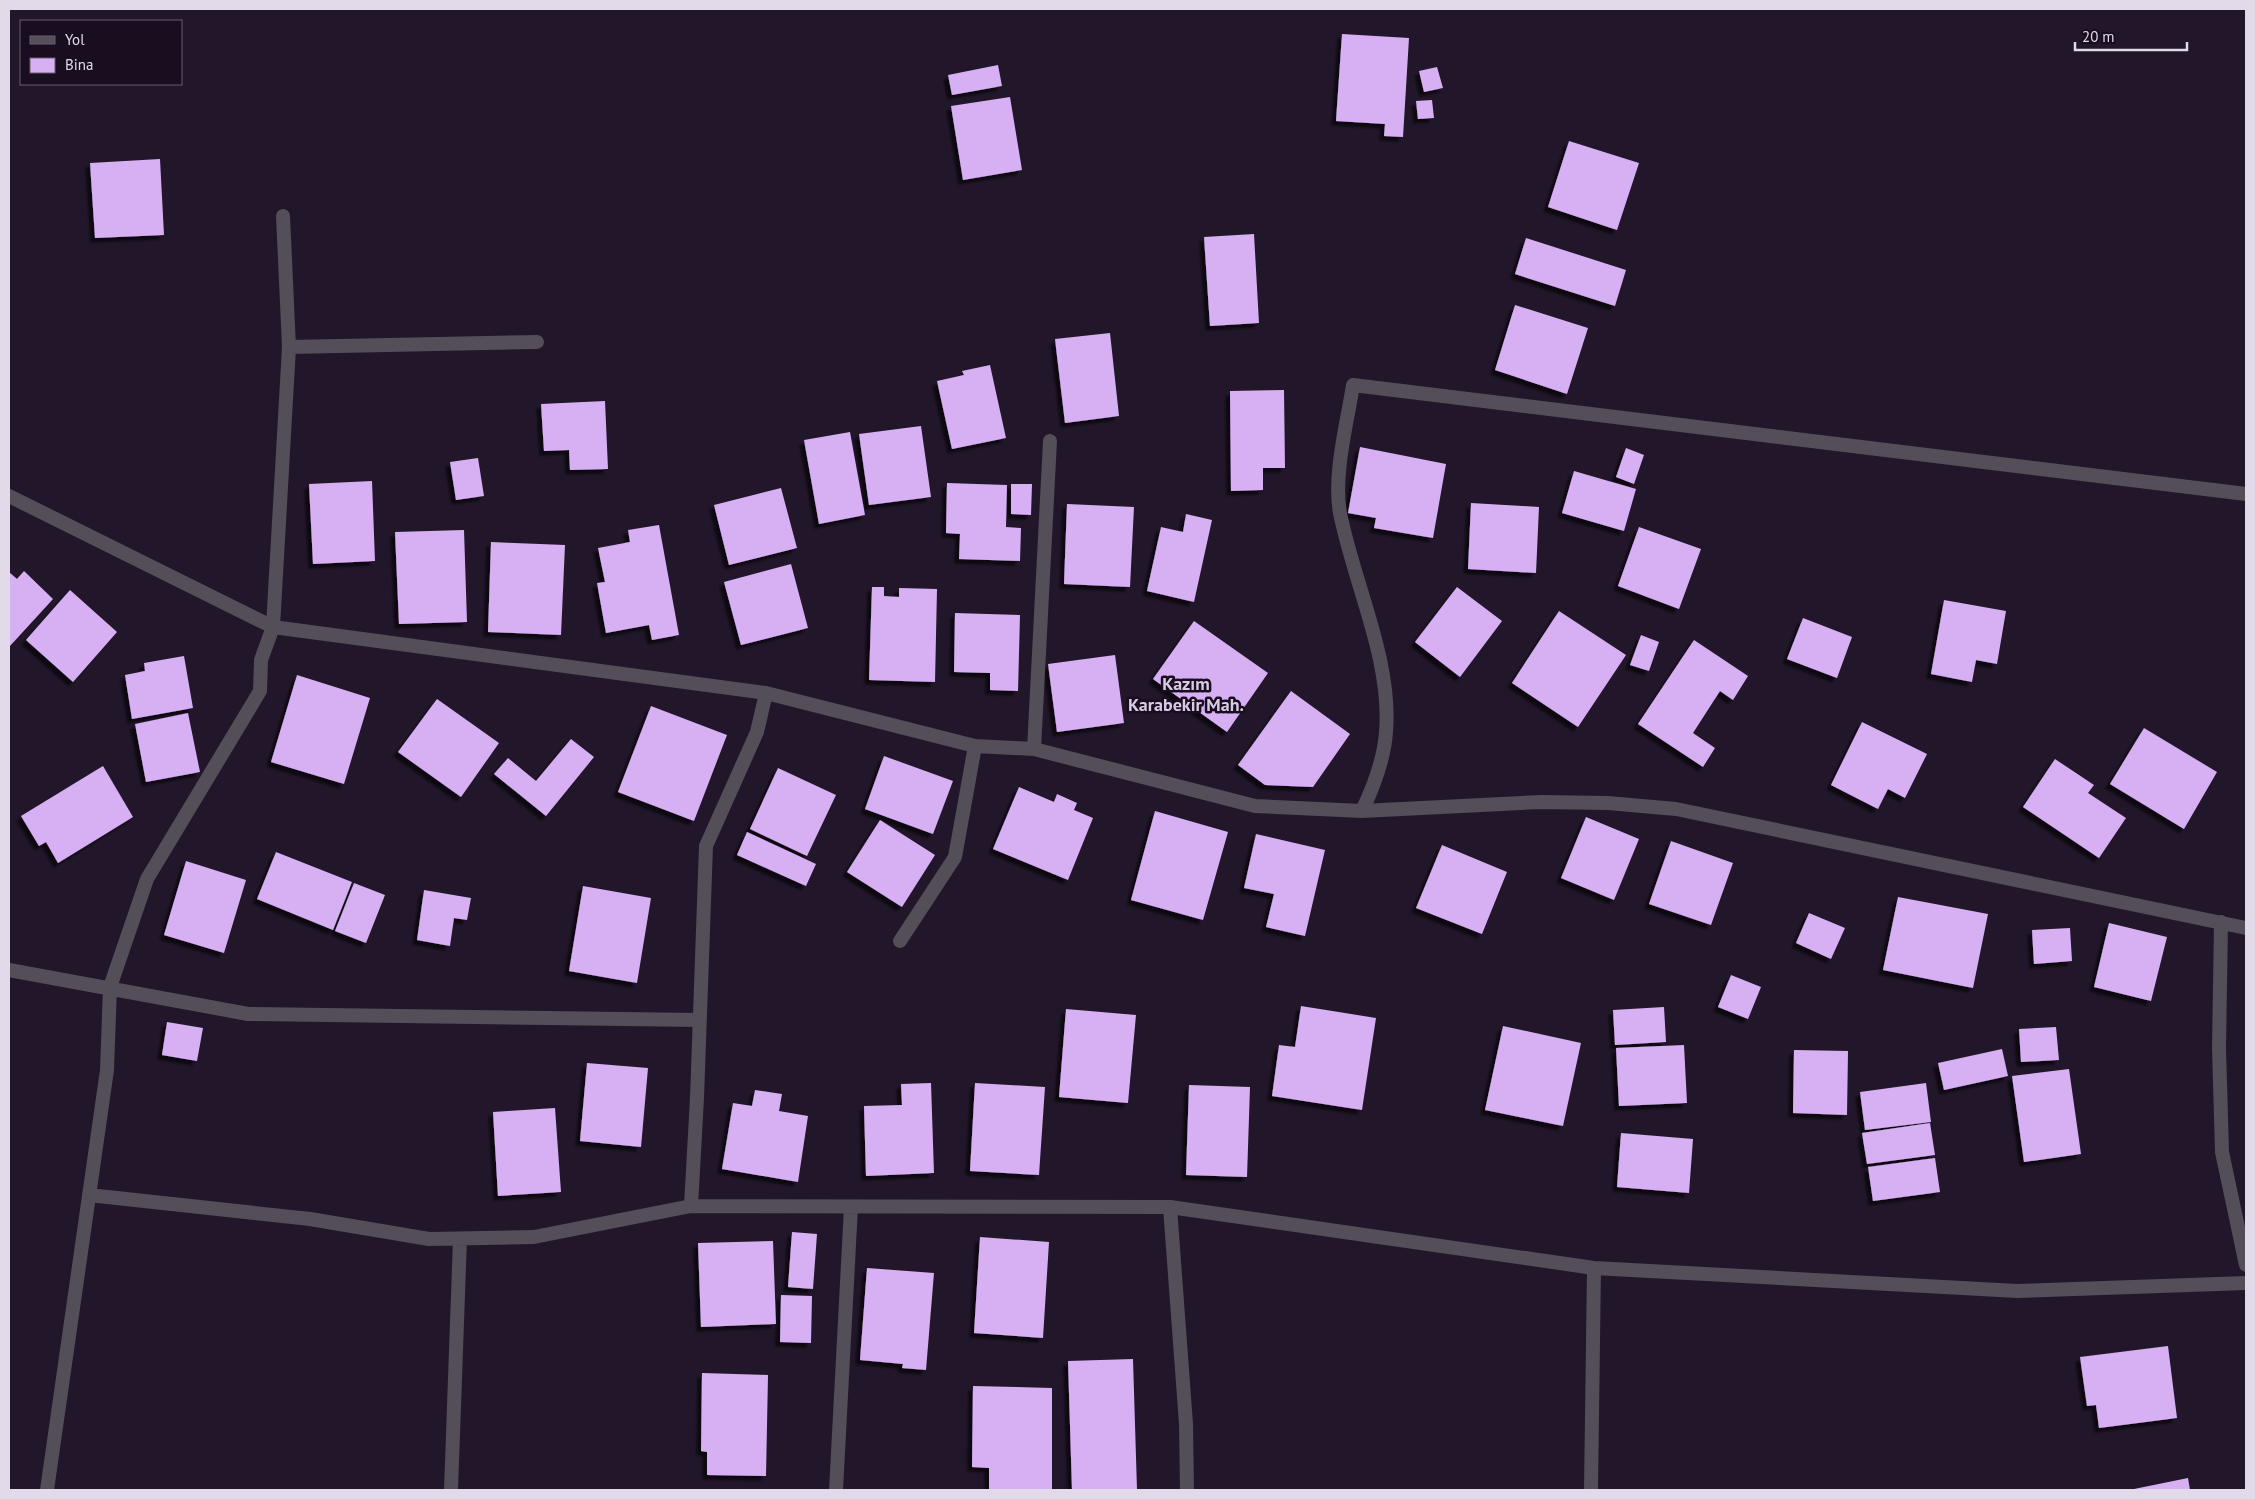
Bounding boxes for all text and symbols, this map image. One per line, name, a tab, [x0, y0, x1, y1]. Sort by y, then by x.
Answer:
legend	[20, 20, 182, 85]
scale bar	[2075, 20, 2188, 52]
text: 20 m	[2082, 27, 2115, 46]
text: Yol	[65, 30, 85, 49]
text: Bina	[65, 55, 93, 74]
district label: Kazım Karabekir Mah.	[1128, 672, 1244, 716]

